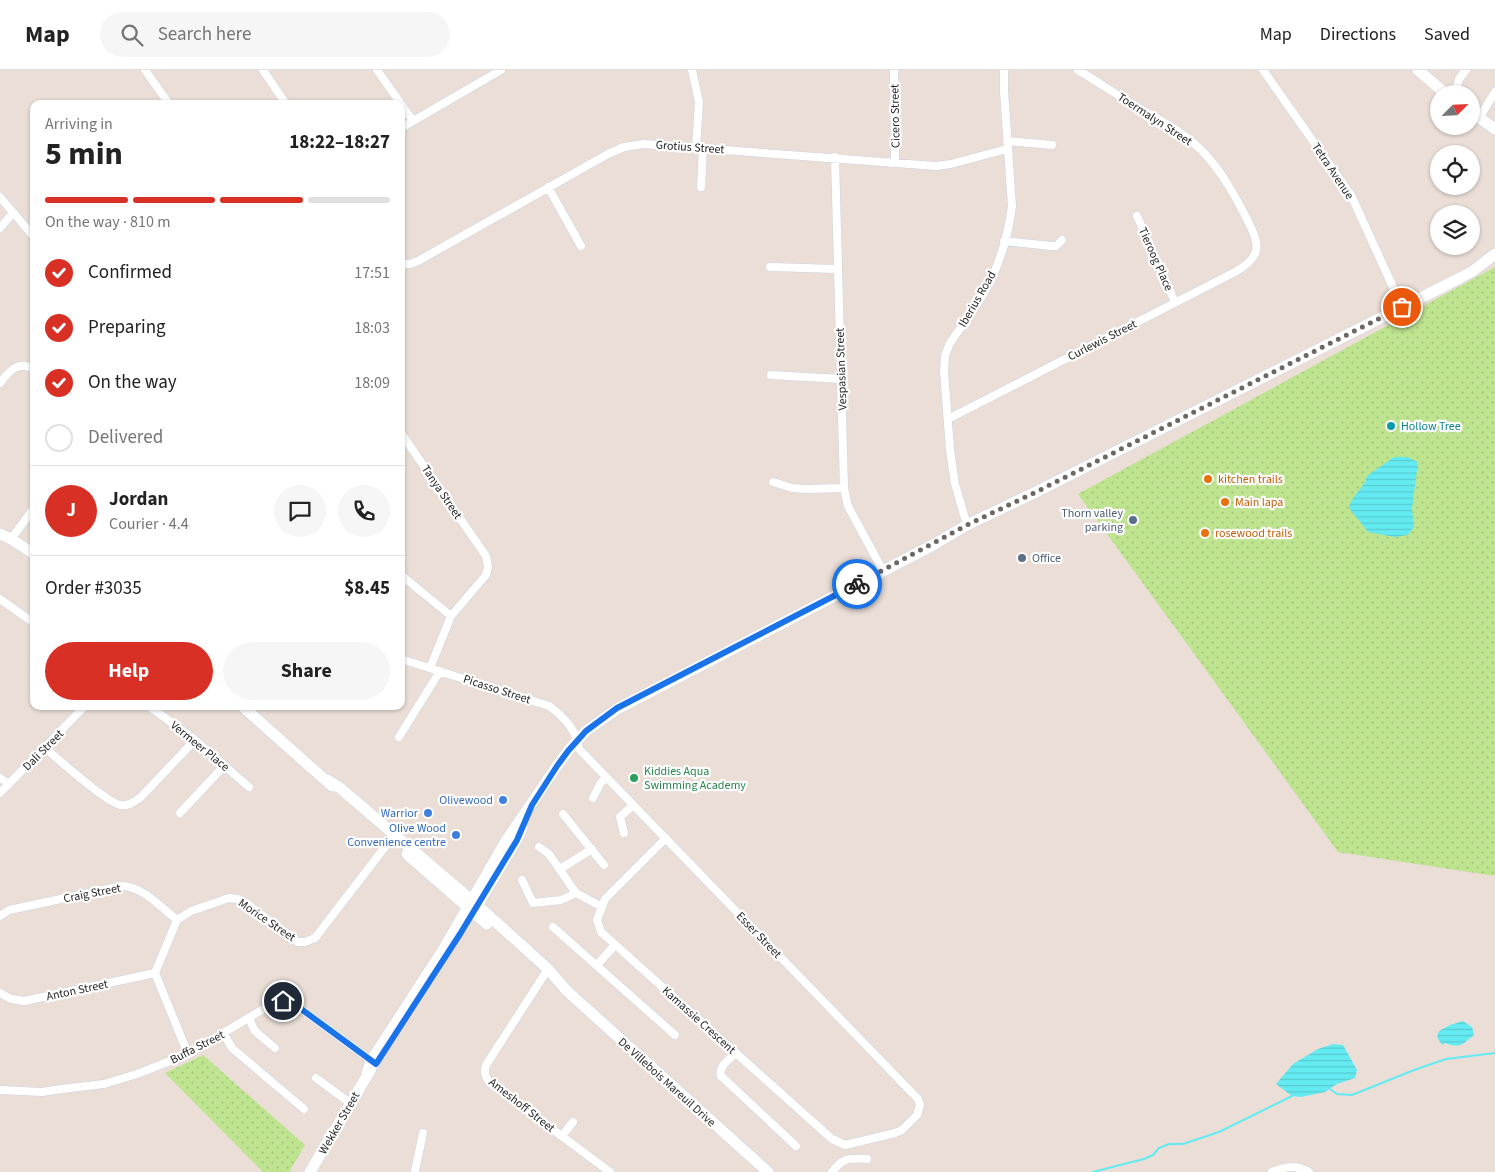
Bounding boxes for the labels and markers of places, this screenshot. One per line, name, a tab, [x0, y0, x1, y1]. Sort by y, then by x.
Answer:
pin	[1381, 286, 1423, 328]
place label: Hollow Tree	[1401, 418, 1461, 435]
marker: Hollow Tree	[1385, 420, 1397, 432]
place label: kitchen trails	[1218, 471, 1283, 488]
marker: kitchen trails	[1202, 473, 1214, 485]
place label: Main lapa	[1235, 494, 1283, 511]
marker: Main lapa	[1219, 496, 1231, 508]
place label: Thorn valley parking	[1061, 505, 1123, 536]
marker: Thorn valley parking	[1127, 514, 1139, 526]
place label: rosewood trails	[1215, 525, 1292, 542]
marker: rosewood trails	[1199, 527, 1211, 539]
place label: Office	[1032, 550, 1061, 567]
marker: Office	[1016, 552, 1028, 564]
place label: Kiddies Aqua Swimming Academy	[644, 763, 746, 794]
marker: Kiddies Aqua Swimming Academy	[628, 772, 640, 784]
place label: Olivewood	[439, 792, 493, 809]
marker: Olivewood	[497, 794, 509, 806]
place label: Warrior	[381, 805, 419, 822]
marker: Warrior	[422, 807, 434, 819]
place label: Olive Wood Convenience centre	[347, 820, 446, 851]
marker: Olive Wood Convenience centre	[450, 829, 462, 841]
pin	[262, 980, 304, 1022]

